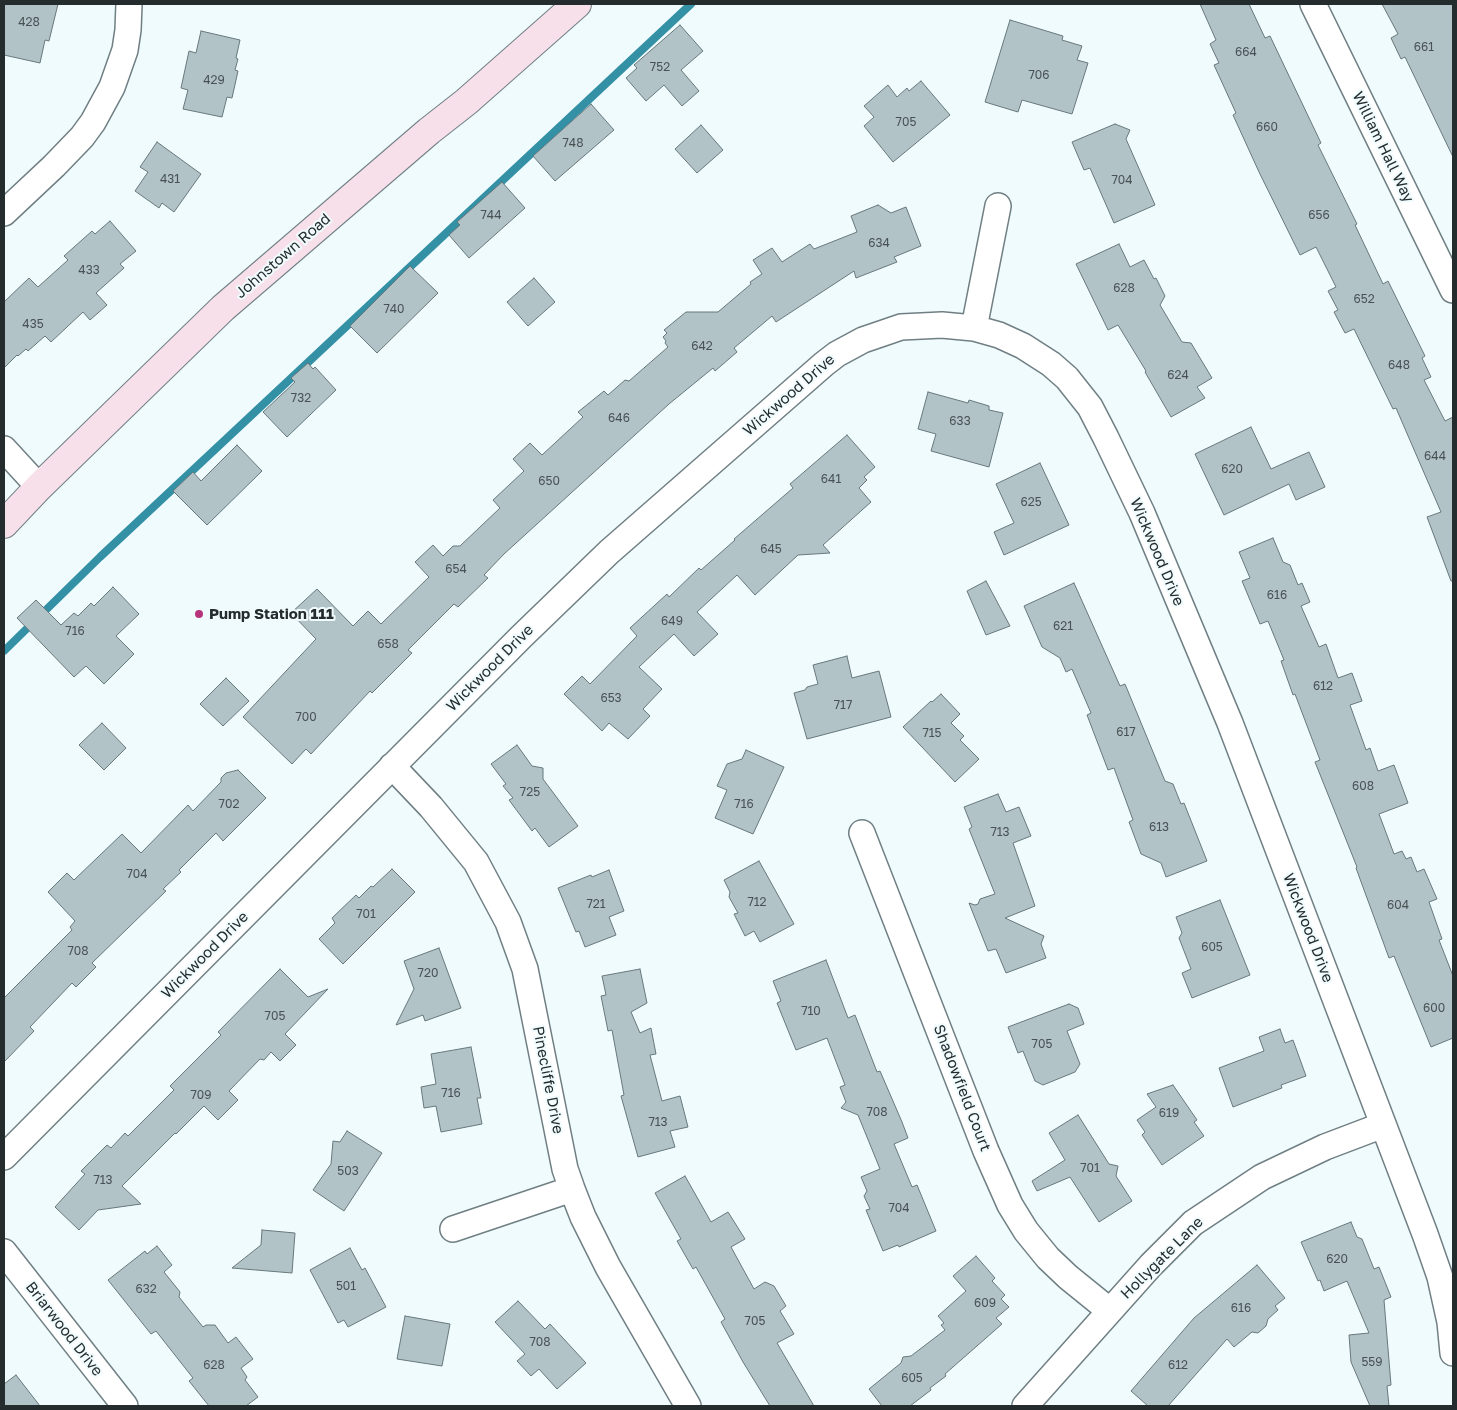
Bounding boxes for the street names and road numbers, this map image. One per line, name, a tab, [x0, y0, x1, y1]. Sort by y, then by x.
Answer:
street label: William Hall Way	[1348, 89, 1418, 205]
street label: Johnstown Road	[232, 210, 334, 302]
street label: Wickwood Drive	[740, 350, 838, 440]
street label: Wickwood Drive	[1126, 495, 1188, 609]
street label: Wickwood Drive	[443, 621, 537, 715]
street label: Wickwood Drive	[1279, 871, 1337, 985]
street label: Wickwood Drive	[158, 908, 252, 1002]
street label: Shadowfield Court	[930, 1022, 994, 1154]
street label: Pinecliffe Drive	[529, 1025, 567, 1135]
street label: Hollygate Lane	[1117, 1213, 1207, 1303]
street label: Briarwood Drive	[22, 1278, 106, 1380]

